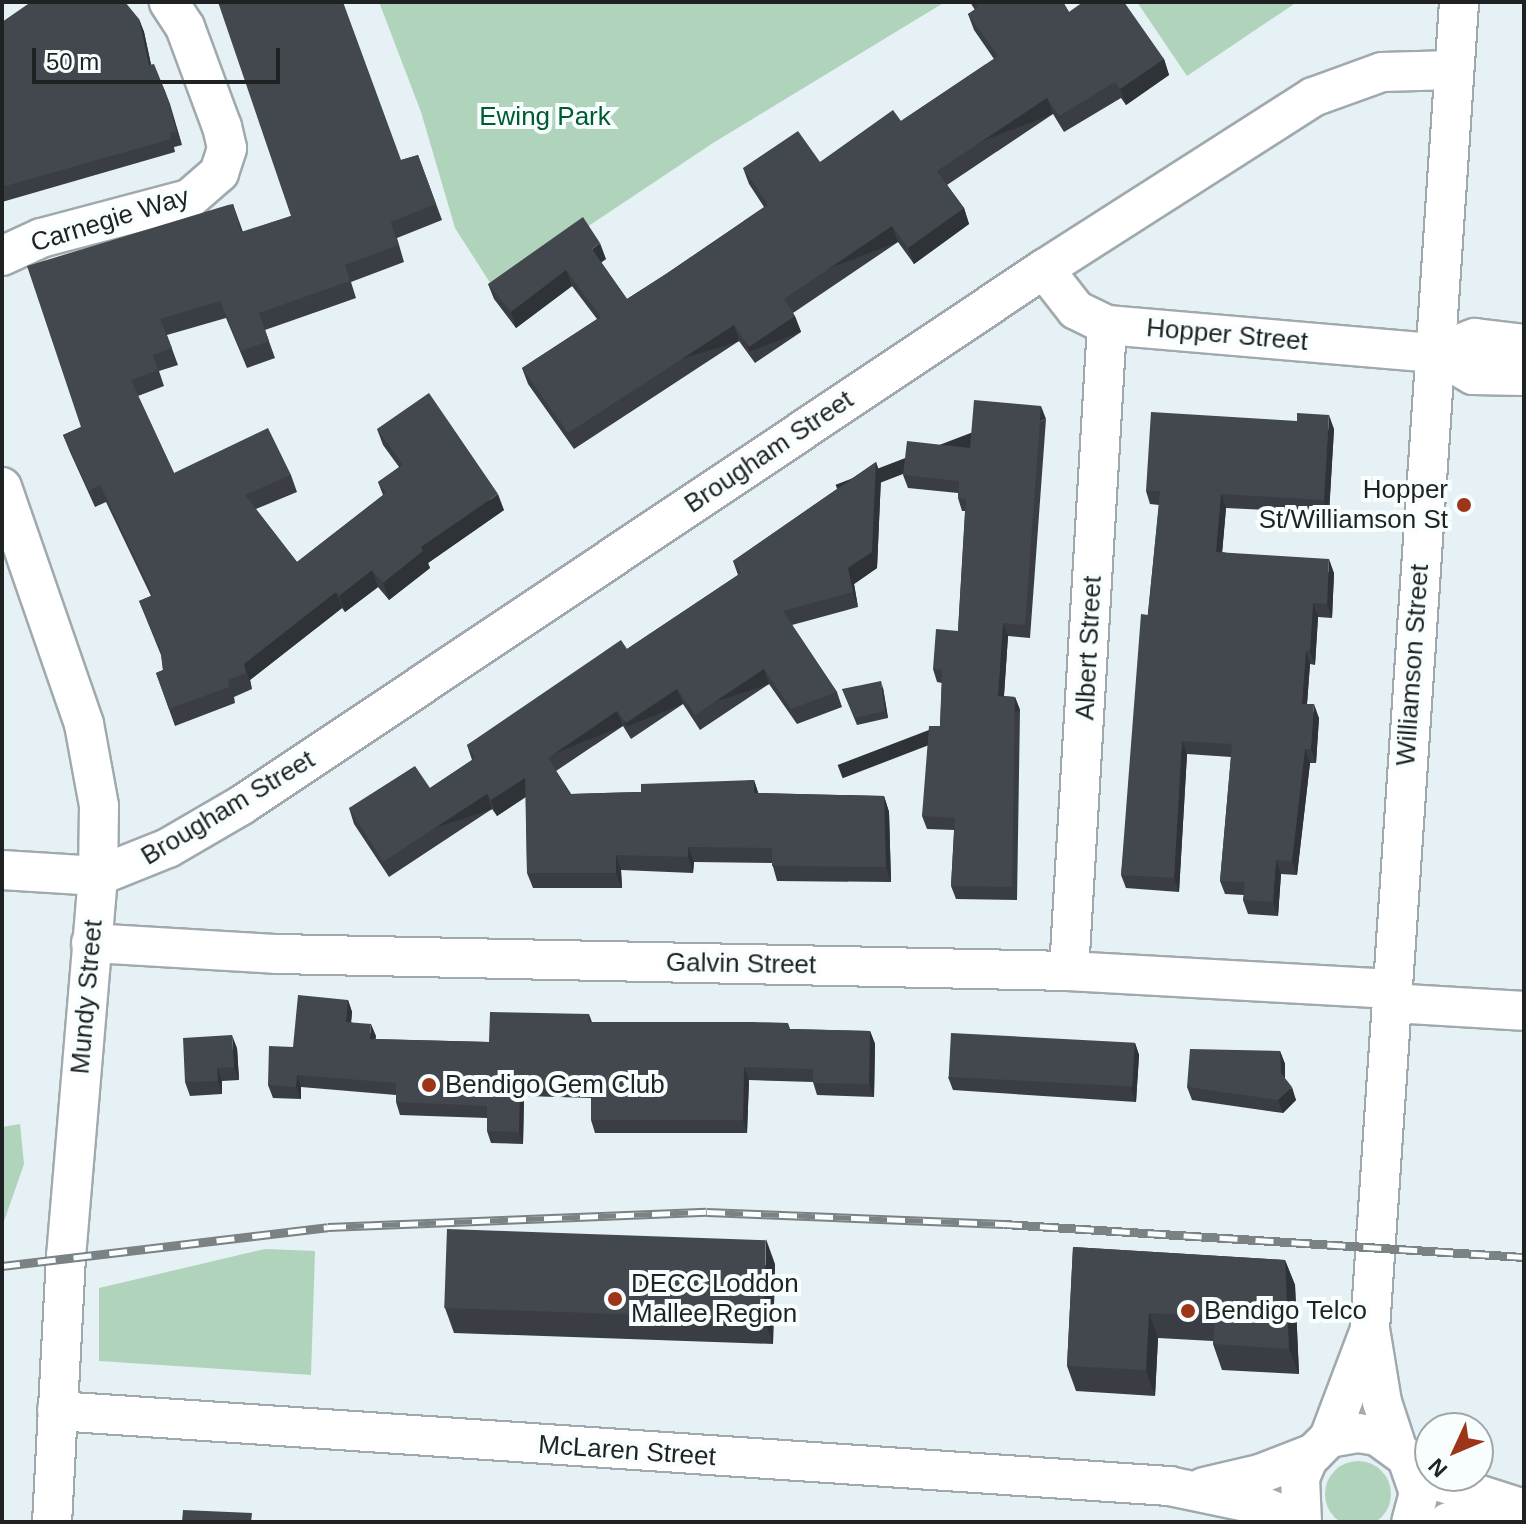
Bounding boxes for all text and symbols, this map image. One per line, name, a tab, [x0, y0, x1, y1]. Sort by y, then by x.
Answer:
scale bar	[36, 32, 284, 82]
text: 50 m	[46, 48, 99, 75]
park label: Ewing Park	[479, 101, 611, 133]
street label: Carnegie Way	[27, 181, 193, 259]
street label: Hopper Street	[1145, 312, 1309, 358]
street label: Brougham Street	[679, 384, 859, 520]
place label: Hopper St/Williamson St	[1259, 474, 1448, 536]
marker: Hopper St/Williamson St	[1455, 496, 1473, 514]
street label: Williamson Street	[1390, 563, 1436, 767]
street label: Albert Street	[1070, 575, 1108, 721]
street label: Brougham Street	[136, 744, 320, 872]
street label: Mundy Street	[65, 919, 109, 1075]
street label: Galvin Street	[666, 947, 816, 981]
place label: Bendigo Gem Club	[445, 1069, 665, 1101]
marker: Bendigo Gem Club	[420, 1076, 438, 1094]
place label: DECC Loddon Mallee Region	[631, 1268, 799, 1330]
marker: DECC Loddon Mallee Region	[606, 1290, 624, 1308]
place label: Bendigo Telco	[1204, 1295, 1367, 1327]
marker: Bendigo Telco	[1179, 1302, 1197, 1320]
north arrow	[1414, 1412, 1494, 1492]
street label: McLaren Street	[537, 1429, 717, 1473]
text: N	[1423, 1453, 1452, 1482]

